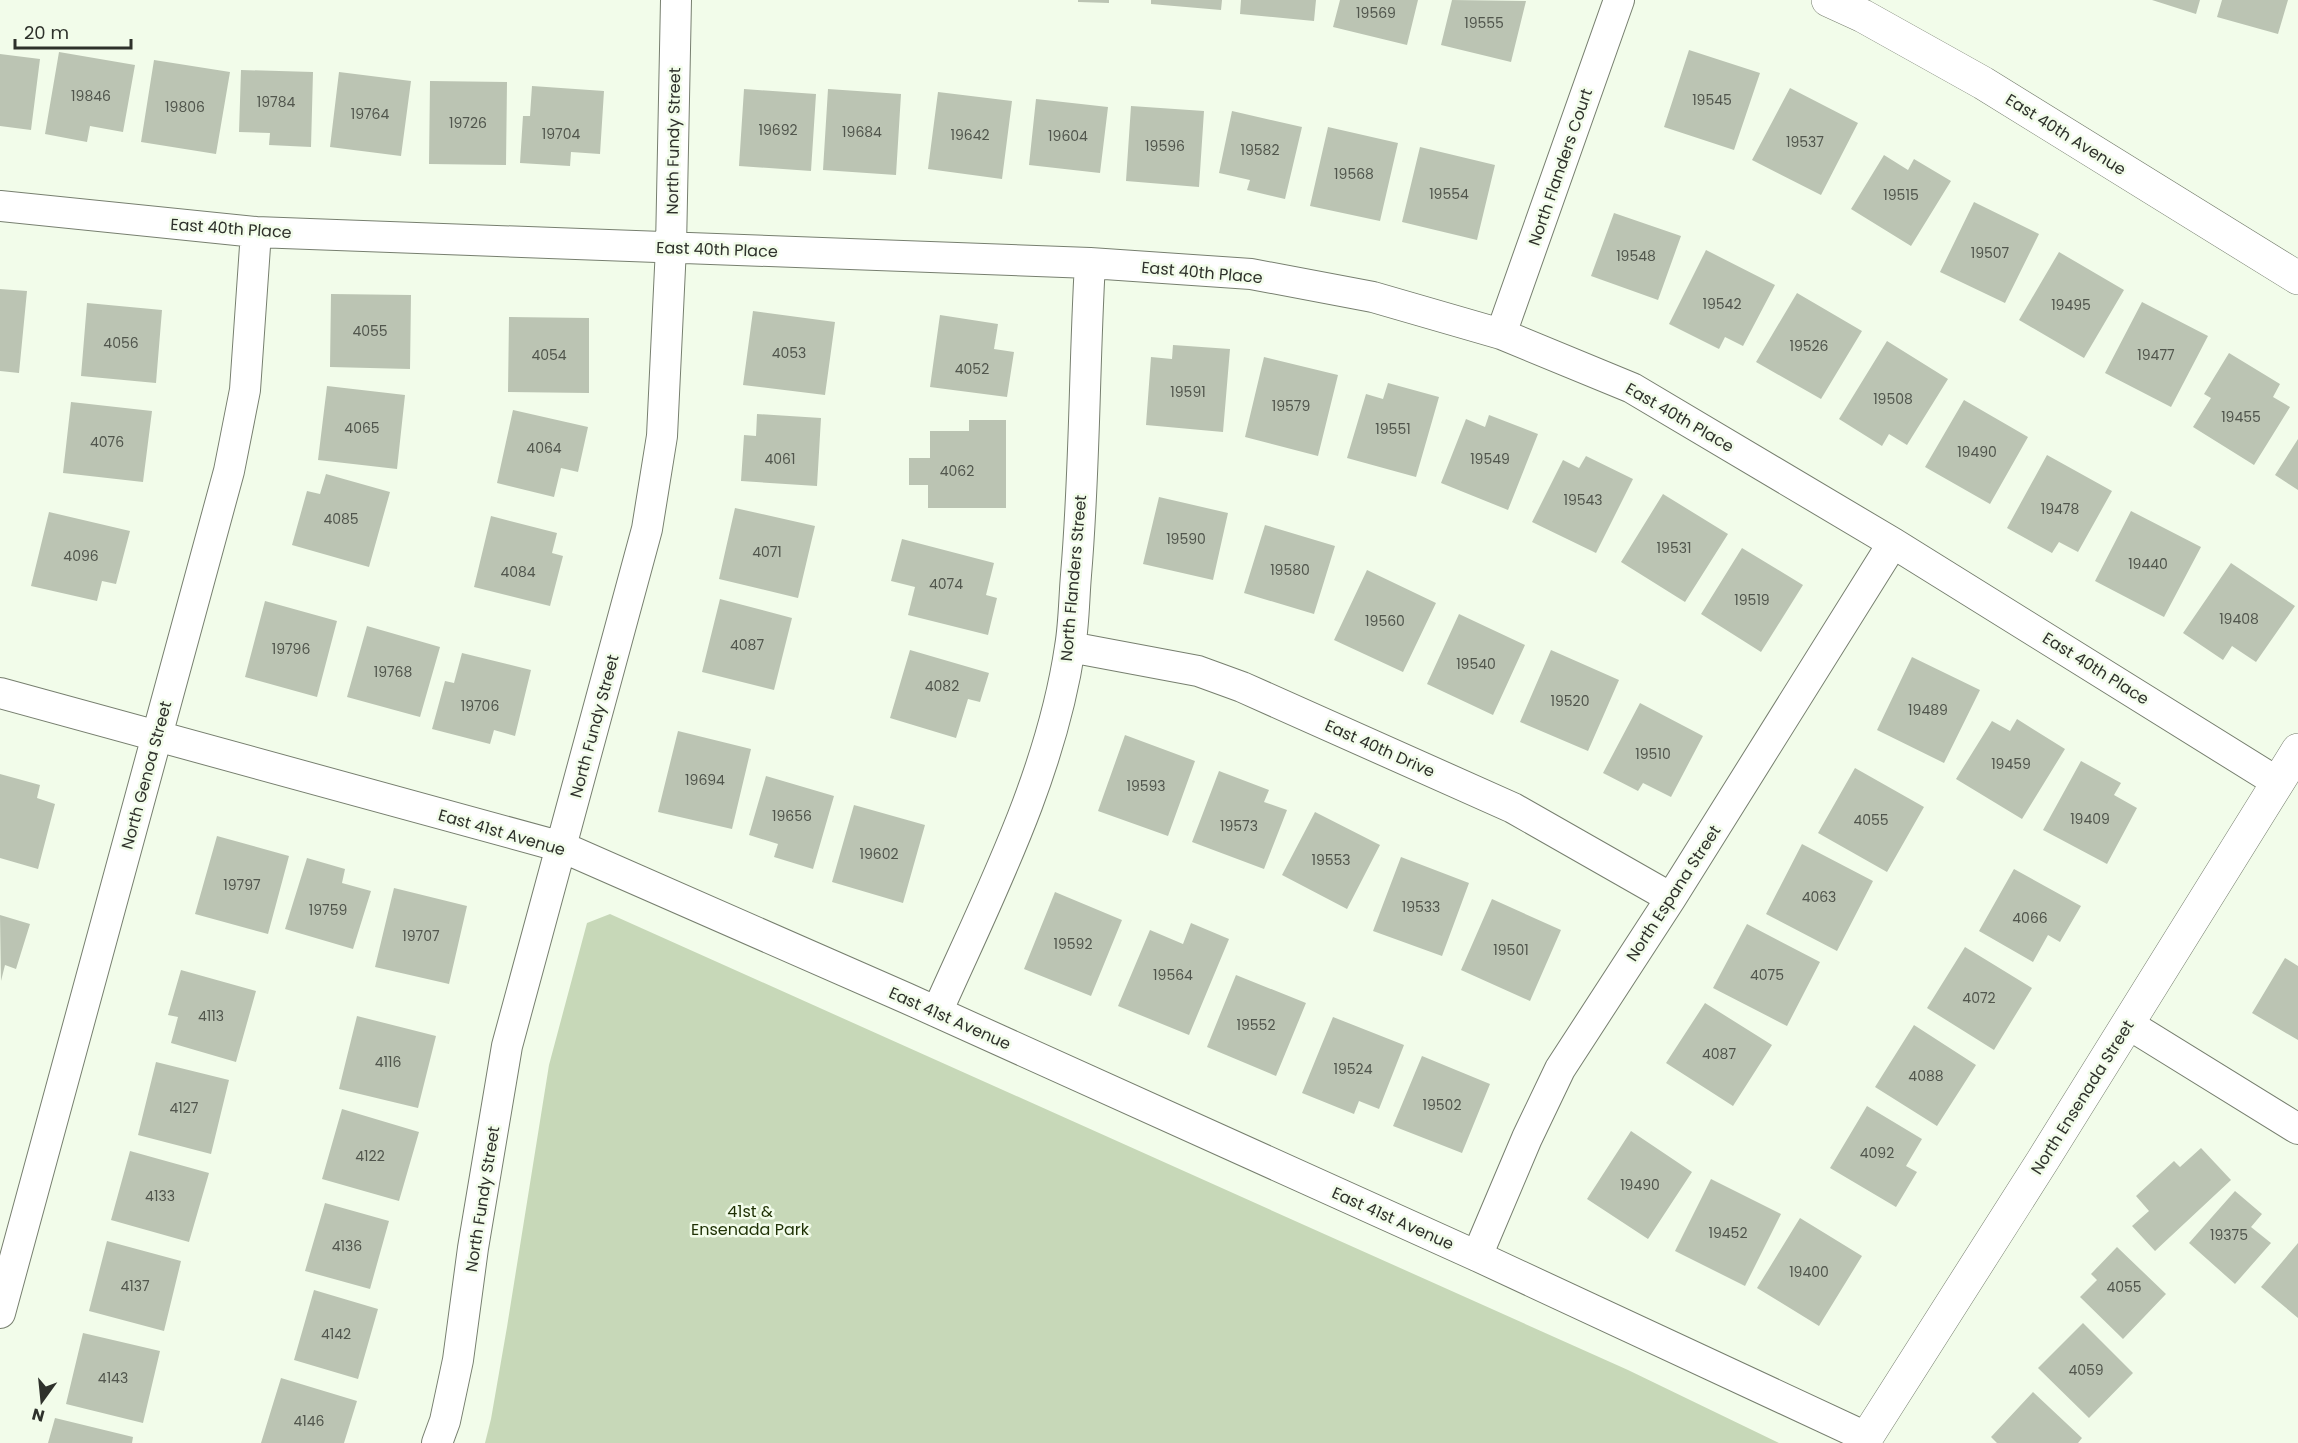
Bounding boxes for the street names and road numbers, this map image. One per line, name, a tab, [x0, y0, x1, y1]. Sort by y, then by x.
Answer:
street label: North Fundy Street	[661, 67, 686, 215]
street label: North Flanders Court	[1523, 85, 1598, 249]
street label: East 40th Avenue	[2001, 88, 2130, 181]
street label: East 40th Place	[170, 213, 292, 244]
street label: East 40th Place	[656, 236, 778, 263]
street label: East 40th Place	[1140, 256, 1264, 289]
street label: East 40th Place	[1621, 377, 1738, 458]
street label: North Flanders Street	[1055, 494, 1092, 662]
street label: East 40th Place	[2038, 626, 2153, 710]
street label: North Fundy Street	[564, 652, 625, 800]
street label: North Genoa Street	[116, 698, 177, 852]
street label: East 40th Drive	[1321, 714, 1438, 783]
street label: East 41st Avenue	[436, 803, 568, 862]
street label: North Espana Street	[1621, 821, 1726, 966]
street label: East 41st Avenue	[885, 981, 1014, 1056]
street label: North Ensenada Street	[2025, 1015, 2140, 1179]
street label: North Fundy Street	[460, 1124, 505, 1274]
street label: East 41st Avenue	[1328, 1181, 1457, 1256]

